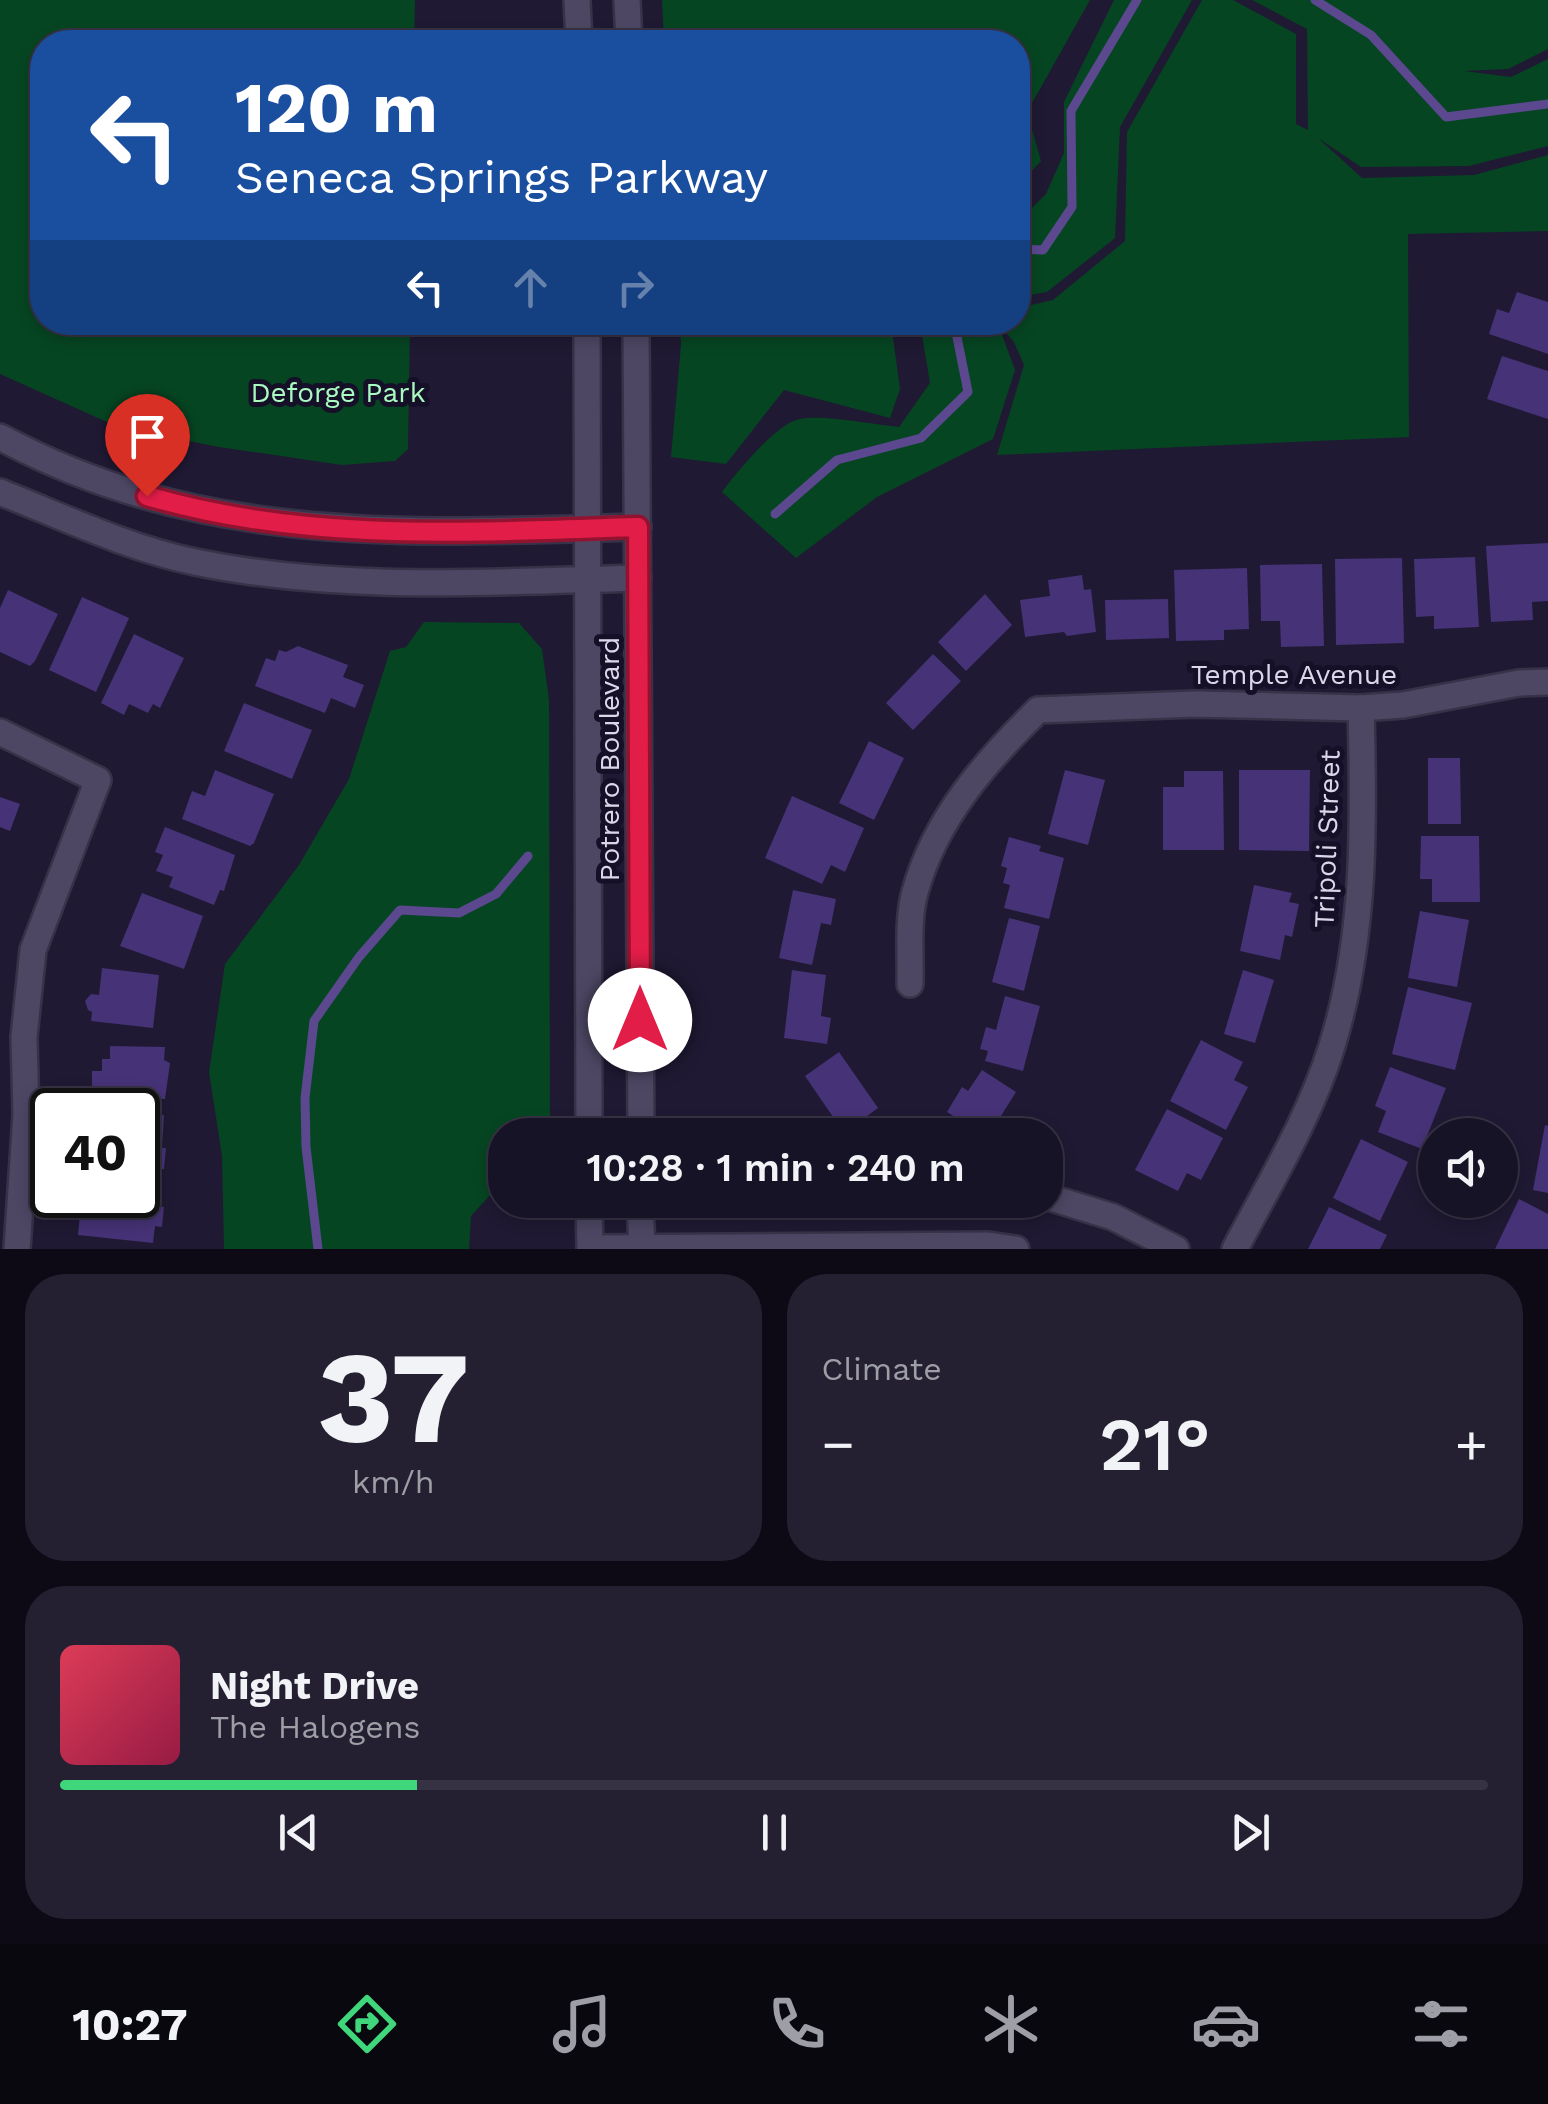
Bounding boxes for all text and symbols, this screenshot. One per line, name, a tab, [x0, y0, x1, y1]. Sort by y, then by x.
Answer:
text: 120 m	[235, 67, 438, 149]
icon: left	[70, 70, 200, 200]
text: Seneca Springs Parkway	[235, 151, 768, 204]
icon: left	[398, 260, 453, 315]
icon: ahead	[503, 260, 558, 315]
icon: right	[608, 260, 663, 315]
park label: Deforge Park	[250, 376, 426, 409]
pin	[105, 394, 190, 497]
icon: arrive	[120, 409, 175, 464]
street label: Potrero Boulevard	[593, 637, 626, 881]
street label: Temple Avenue	[1191, 658, 1397, 691]
street label: Tripoli Street	[1307, 749, 1347, 929]
position arrow	[588, 968, 692, 1072]
speed limit sign: 40	[30, 1088, 160, 1218]
map controls	[1418, 1118, 1518, 1218]
button: sound	[1418, 1118, 1518, 1218]
text: 10:28 · 1 min · 240 m	[586, 1146, 965, 1190]
text: 37	[317, 1321, 470, 1474]
text: Climate	[822, 1350, 942, 1388]
text: 21°	[1099, 1400, 1211, 1488]
text: −	[822, 1412, 855, 1476]
text: +	[1455, 1412, 1488, 1476]
text: km/h	[352, 1463, 434, 1501]
text: Night Drive	[210, 1664, 419, 1708]
text: The Halogens	[210, 1708, 420, 1746]
icon: previous	[271, 1805, 326, 1860]
icon: pause	[747, 1805, 802, 1860]
icon: next	[1223, 1805, 1278, 1860]
icon: directions	[332, 1989, 402, 2059]
icon: music	[547, 1989, 617, 2059]
icon: phone	[762, 1989, 832, 2059]
icon: climate	[976, 1989, 1046, 2059]
icon: car	[1191, 1989, 1261, 2059]
icon: filters	[1406, 1989, 1476, 2059]
text: 10:27	[72, 1998, 188, 2051]

